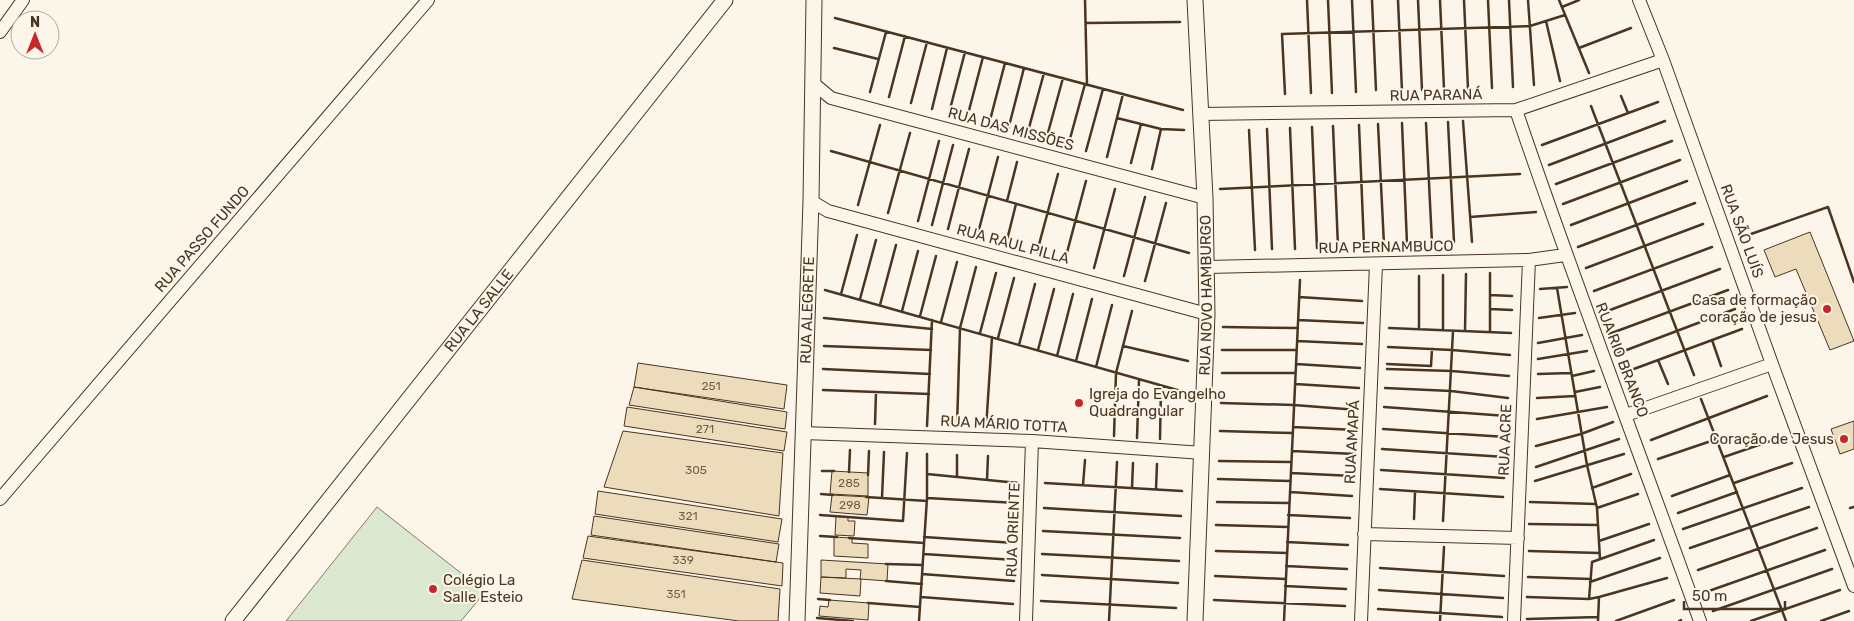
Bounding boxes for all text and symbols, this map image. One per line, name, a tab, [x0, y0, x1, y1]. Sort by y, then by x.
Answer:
north arrow	[10, 10, 60, 60]
text: N	[30, 14, 40, 31]
street label: RUA PARANÁ	[1389, 85, 1483, 105]
street label: RUA DAS MISSÕES	[946, 104, 1076, 154]
street label: RUA PASSO FUNDO	[151, 182, 253, 296]
street label: RUA SÃO LUÍS	[1717, 182, 1767, 280]
street label: RUA NOVO HAMBURGO	[1196, 215, 1216, 376]
street label: RUA RAUL PILLA	[955, 220, 1071, 268]
street label: RUA PERNAMBUCO	[1318, 237, 1454, 257]
street label: RUA ALEGRETE	[797, 256, 818, 364]
street label: RUA LA SALLE	[441, 266, 517, 356]
place label: Casa de formação coração de jesus	[1692, 291, 1817, 326]
street label: RUA RIO BRANCO	[1592, 300, 1652, 420]
marker: Casa de formação coração de jesus	[1821, 303, 1833, 315]
house number: 251	[701, 379, 721, 393]
place label: Igreja do Evangelho Quadrangular	[1089, 385, 1226, 420]
marker: Igreja do Evangelho Quadrangular	[1073, 397, 1085, 409]
street label: RUA AMAPÁ	[1341, 400, 1363, 484]
street label: RUA ACRE	[1495, 404, 1515, 476]
street label: RUA MÁRIO TOTTA	[940, 412, 1068, 436]
house number: 271	[696, 422, 714, 436]
place label: Coração de Jesus	[1709, 430, 1834, 448]
marker: Coração de Jesus	[1838, 433, 1850, 445]
house number: 305	[685, 463, 707, 477]
house number: 285	[838, 476, 860, 490]
street label: RUA ORIENTE	[1002, 482, 1024, 578]
house number: 298	[839, 498, 861, 512]
house number: 321	[678, 509, 698, 523]
house number: 339	[672, 553, 694, 567]
place label: Colégio La Salle Esteio	[443, 571, 523, 606]
scale bar	[1684, 578, 1785, 610]
marker: Colégio La Salle Esteio	[427, 583, 439, 595]
house number: 351	[666, 587, 686, 601]
text: 50 m	[1692, 587, 1727, 605]

